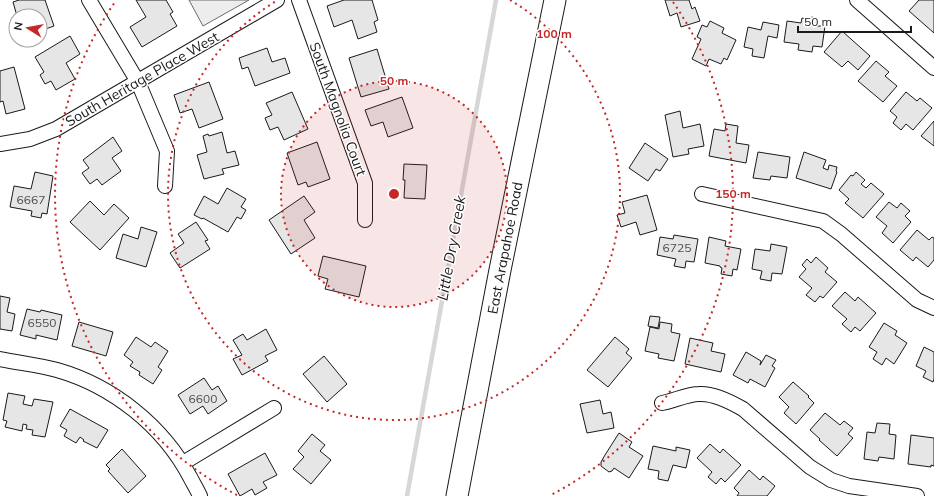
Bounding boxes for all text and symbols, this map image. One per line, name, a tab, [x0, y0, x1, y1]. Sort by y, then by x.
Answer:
north arrow	[8, 8, 48, 48]
scale bar	[798, 8, 911, 34]
text: 50 m	[804, 14, 832, 29]
text: N	[11, 21, 26, 32]
text: 100 m	[536, 26, 572, 41]
street label: South Heritage Place West	[62, 28, 222, 130]
street label: South Magnolia Court	[305, 40, 371, 178]
text: 50 m	[380, 73, 408, 88]
street label: East Arapahoe Road	[483, 180, 527, 316]
text: 150 m	[715, 186, 751, 201]
centre of rings	[387, 187, 401, 201]
house number: 6667	[17, 192, 45, 207]
water label: Little Dry Creek	[432, 193, 470, 302]
house number: 6725	[663, 240, 691, 255]
house number: 6550	[28, 315, 56, 330]
house number: 6600	[189, 391, 217, 406]

